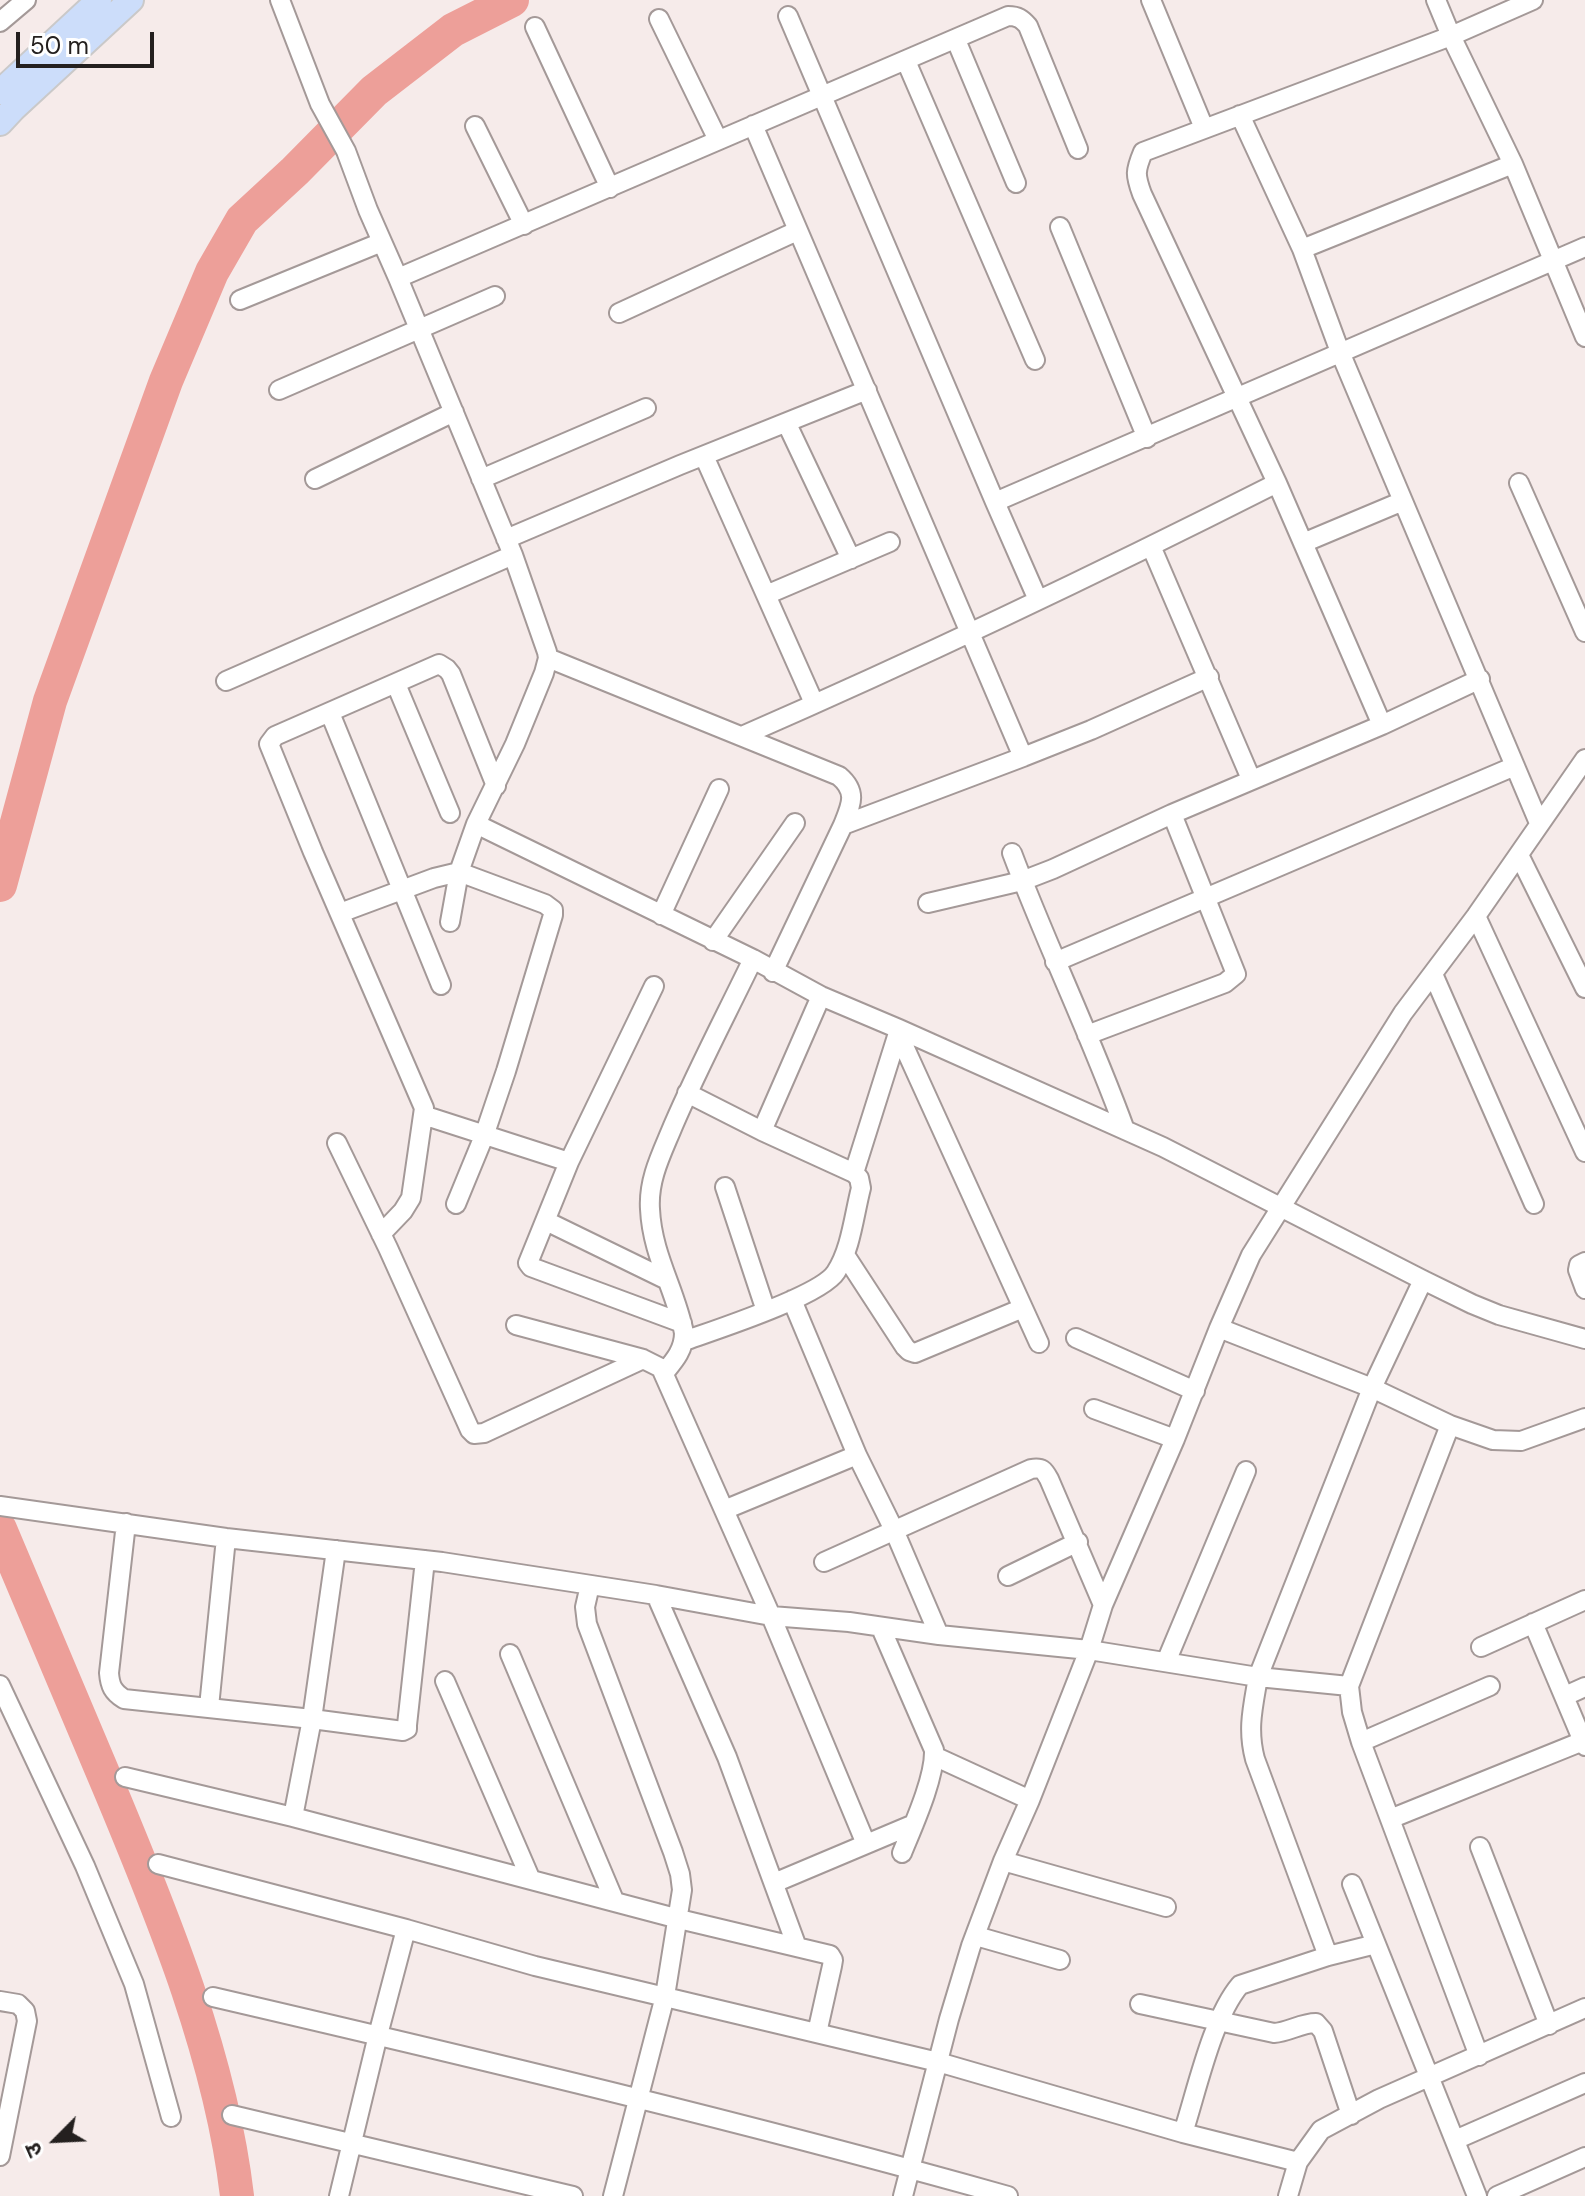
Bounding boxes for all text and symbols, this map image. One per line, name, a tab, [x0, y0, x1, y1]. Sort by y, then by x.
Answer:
scale bar	[20, 16, 158, 66]
text: 50 m	[30, 30, 89, 61]
north arrow	[16, 2100, 96, 2180]
text: उ	[18, 2138, 49, 2162]

